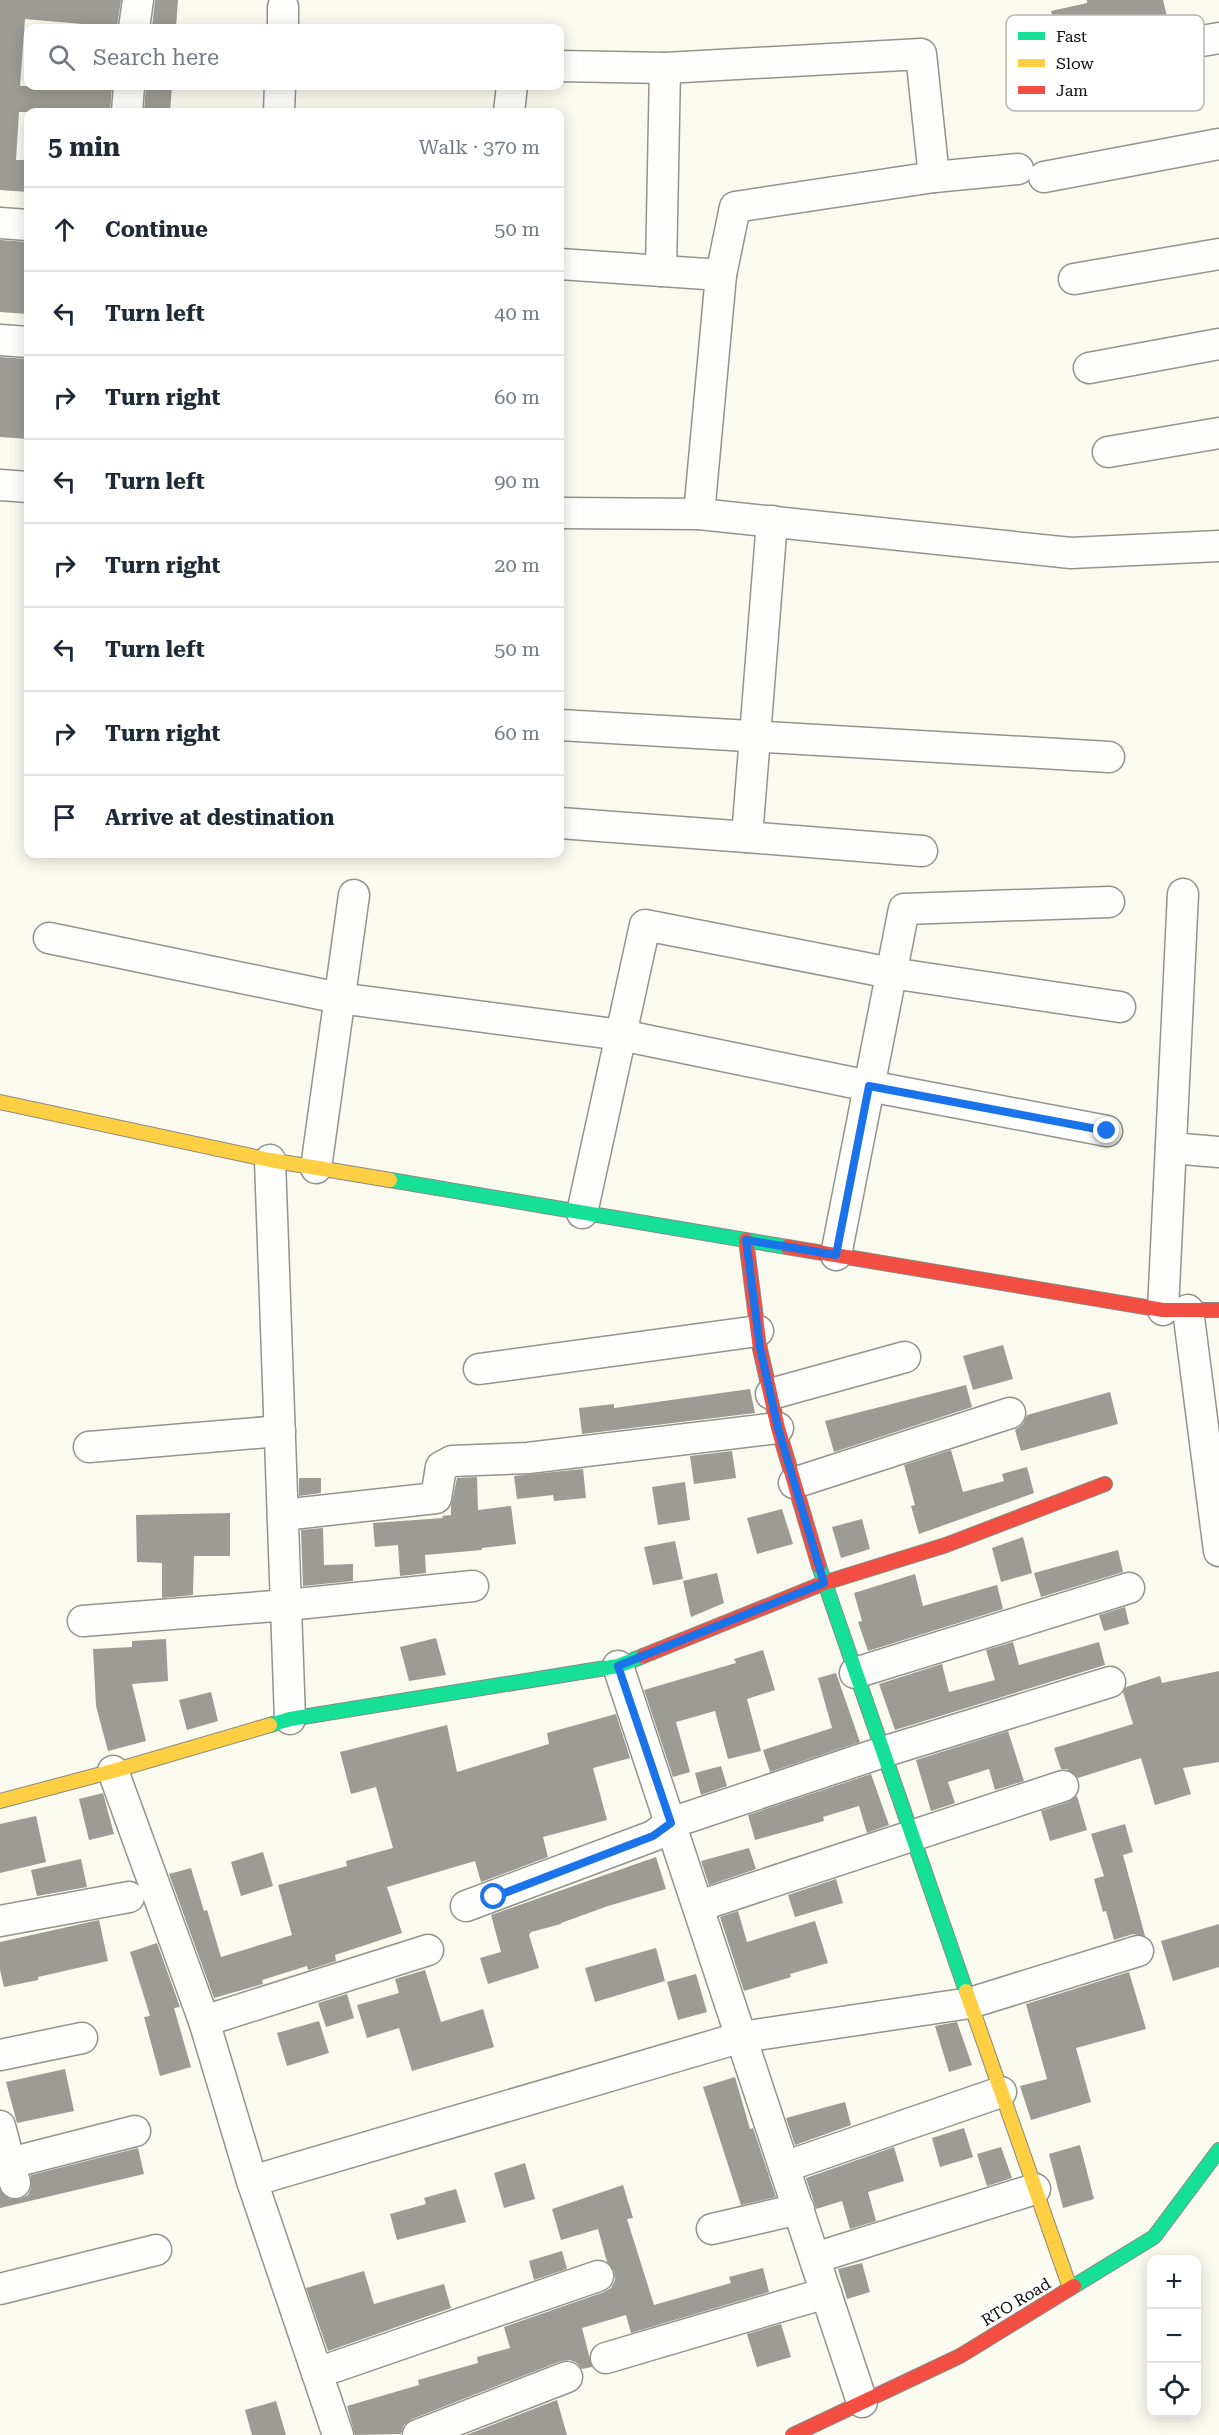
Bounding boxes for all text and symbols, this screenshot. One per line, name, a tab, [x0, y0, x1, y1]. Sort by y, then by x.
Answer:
legend	[1006, 15, 1204, 111]
search box	[24, 24, 564, 90]
text: Fast	[1056, 27, 1087, 46]
icon: search	[45, 41, 78, 74]
text: Search here	[93, 45, 219, 70]
text: Slow	[1056, 54, 1094, 73]
text: Jam	[1056, 81, 1088, 100]
text: 5 min	[48, 132, 120, 162]
text: Walk · 370 m	[419, 135, 540, 159]
icon: ahead	[48, 213, 81, 246]
text: Continue	[105, 217, 208, 242]
text: 50 m	[494, 217, 540, 241]
icon: left	[48, 297, 81, 330]
text: Turn left	[105, 301, 205, 326]
text: 40 m	[494, 301, 540, 325]
icon: right	[48, 381, 81, 414]
text: Turn right	[105, 385, 220, 410]
text: 60 m	[494, 385, 540, 409]
icon: left	[48, 465, 81, 498]
text: Turn left	[105, 469, 205, 494]
text: 90 m	[494, 469, 540, 493]
icon: right	[48, 549, 81, 582]
text: Turn right	[105, 553, 220, 578]
text: 20 m	[494, 553, 540, 577]
icon: left	[48, 633, 81, 666]
text: Turn left	[105, 637, 205, 662]
text: 50 m	[494, 637, 540, 661]
icon: right	[48, 717, 81, 750]
text: Turn right	[105, 721, 220, 746]
text: 60 m	[494, 721, 540, 745]
icon: arrive	[48, 801, 81, 834]
text: Arrive at destination	[105, 805, 334, 830]
route end	[1093, 1117, 1119, 1143]
route start	[480, 1883, 506, 1909]
map controls	[1147, 2255, 1201, 2417]
button: +	[1147, 2255, 1201, 2309]
street label: RTO Road	[978, 2274, 1054, 2330]
button: −	[1147, 2309, 1201, 2363]
button: locate	[1147, 2363, 1201, 2417]

